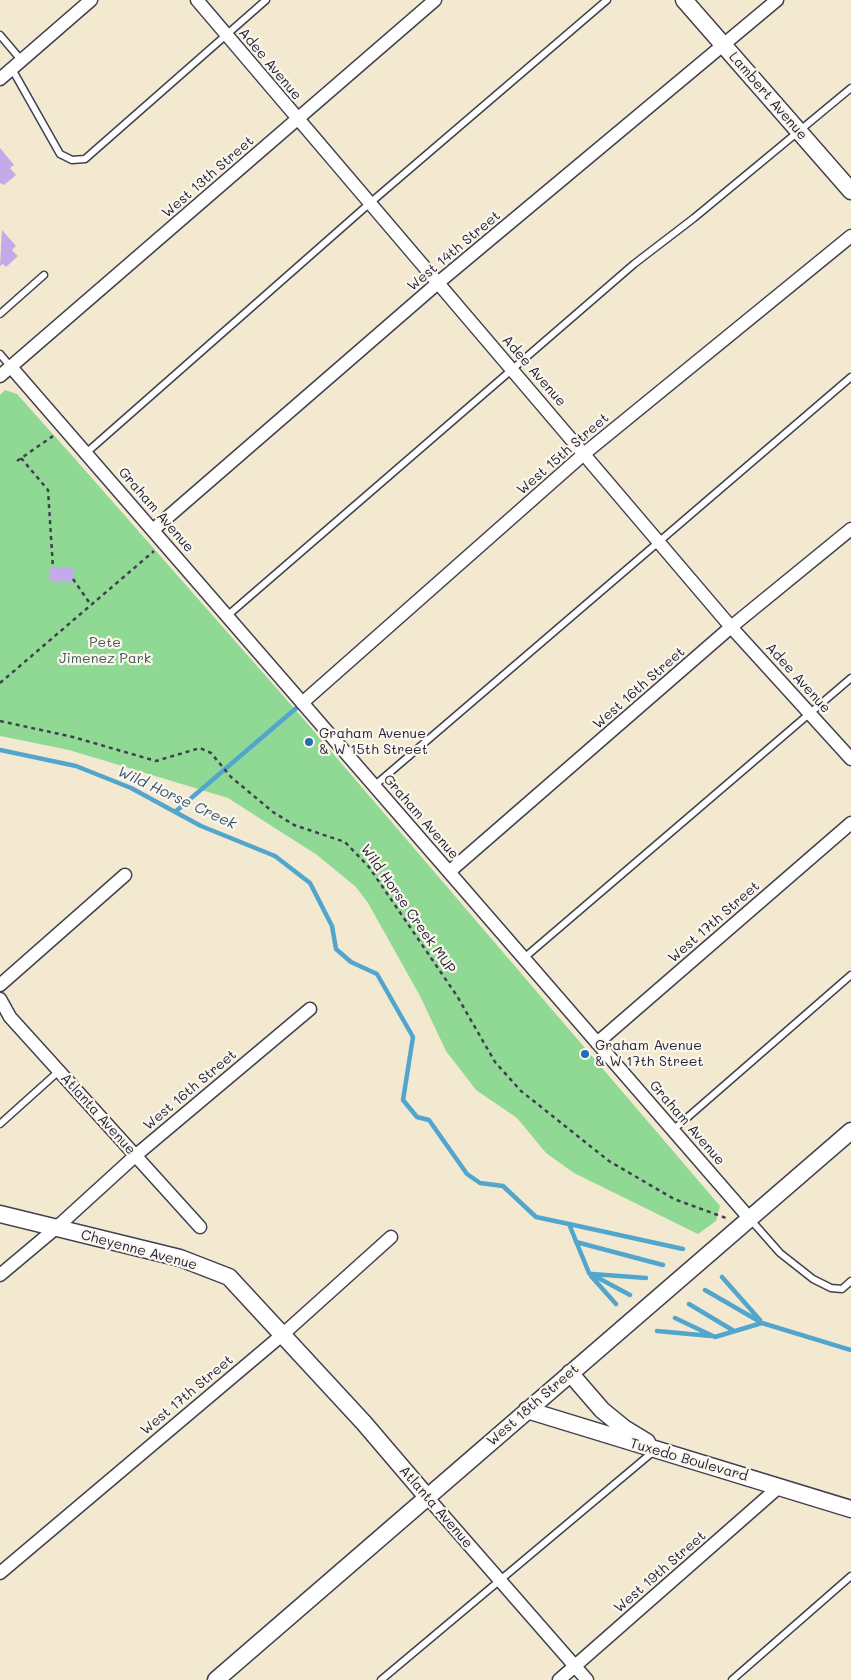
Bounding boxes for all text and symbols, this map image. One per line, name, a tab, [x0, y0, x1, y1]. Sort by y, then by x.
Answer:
street label: Adee Avenue	[235, 25, 305, 103]
street label: Lambert Avenue	[725, 49, 811, 143]
street label: West 13th Street	[159, 133, 257, 221]
street label: West 14th Street	[404, 207, 504, 295]
street label: Adee Avenue	[499, 332, 569, 410]
street label: West 15th Street	[514, 410, 612, 498]
street label: Graham Avenue	[115, 464, 197, 556]
park label: Pete Jimenez Park	[59, 635, 151, 668]
street label: Adee Avenue	[762, 639, 834, 717]
street label: West 16th Street	[590, 644, 688, 732]
place label: Graham Avenue & W 15th Street	[319, 726, 428, 759]
marker: Graham Avenue & W 15th Street	[303, 736, 315, 748]
water label: Wild Horse Creek	[115, 763, 239, 833]
street label: Graham Avenue	[380, 771, 462, 863]
street label: Wild Horse Creek MUP	[357, 841, 459, 977]
street label: West 17th Street	[665, 878, 763, 966]
place label: Graham Avenue & W 17th Street	[595, 1038, 703, 1070]
street label: West 16th Street	[140, 1046, 240, 1134]
marker: Graham Avenue & W 17th Street	[579, 1048, 591, 1060]
street label: Atlanta Avenue	[57, 1070, 139, 1158]
street label: Graham Avenue	[646, 1077, 728, 1169]
street label: Cheyenne Avenue	[79, 1226, 199, 1274]
street label: West 17th Street	[137, 1351, 237, 1439]
street label: West 18th Street	[484, 1361, 582, 1449]
street label: Tuxedo Boulevard	[628, 1435, 750, 1485]
street label: Atlanta Avenue	[396, 1462, 476, 1552]
street label: West 19th Street	[611, 1528, 709, 1616]

